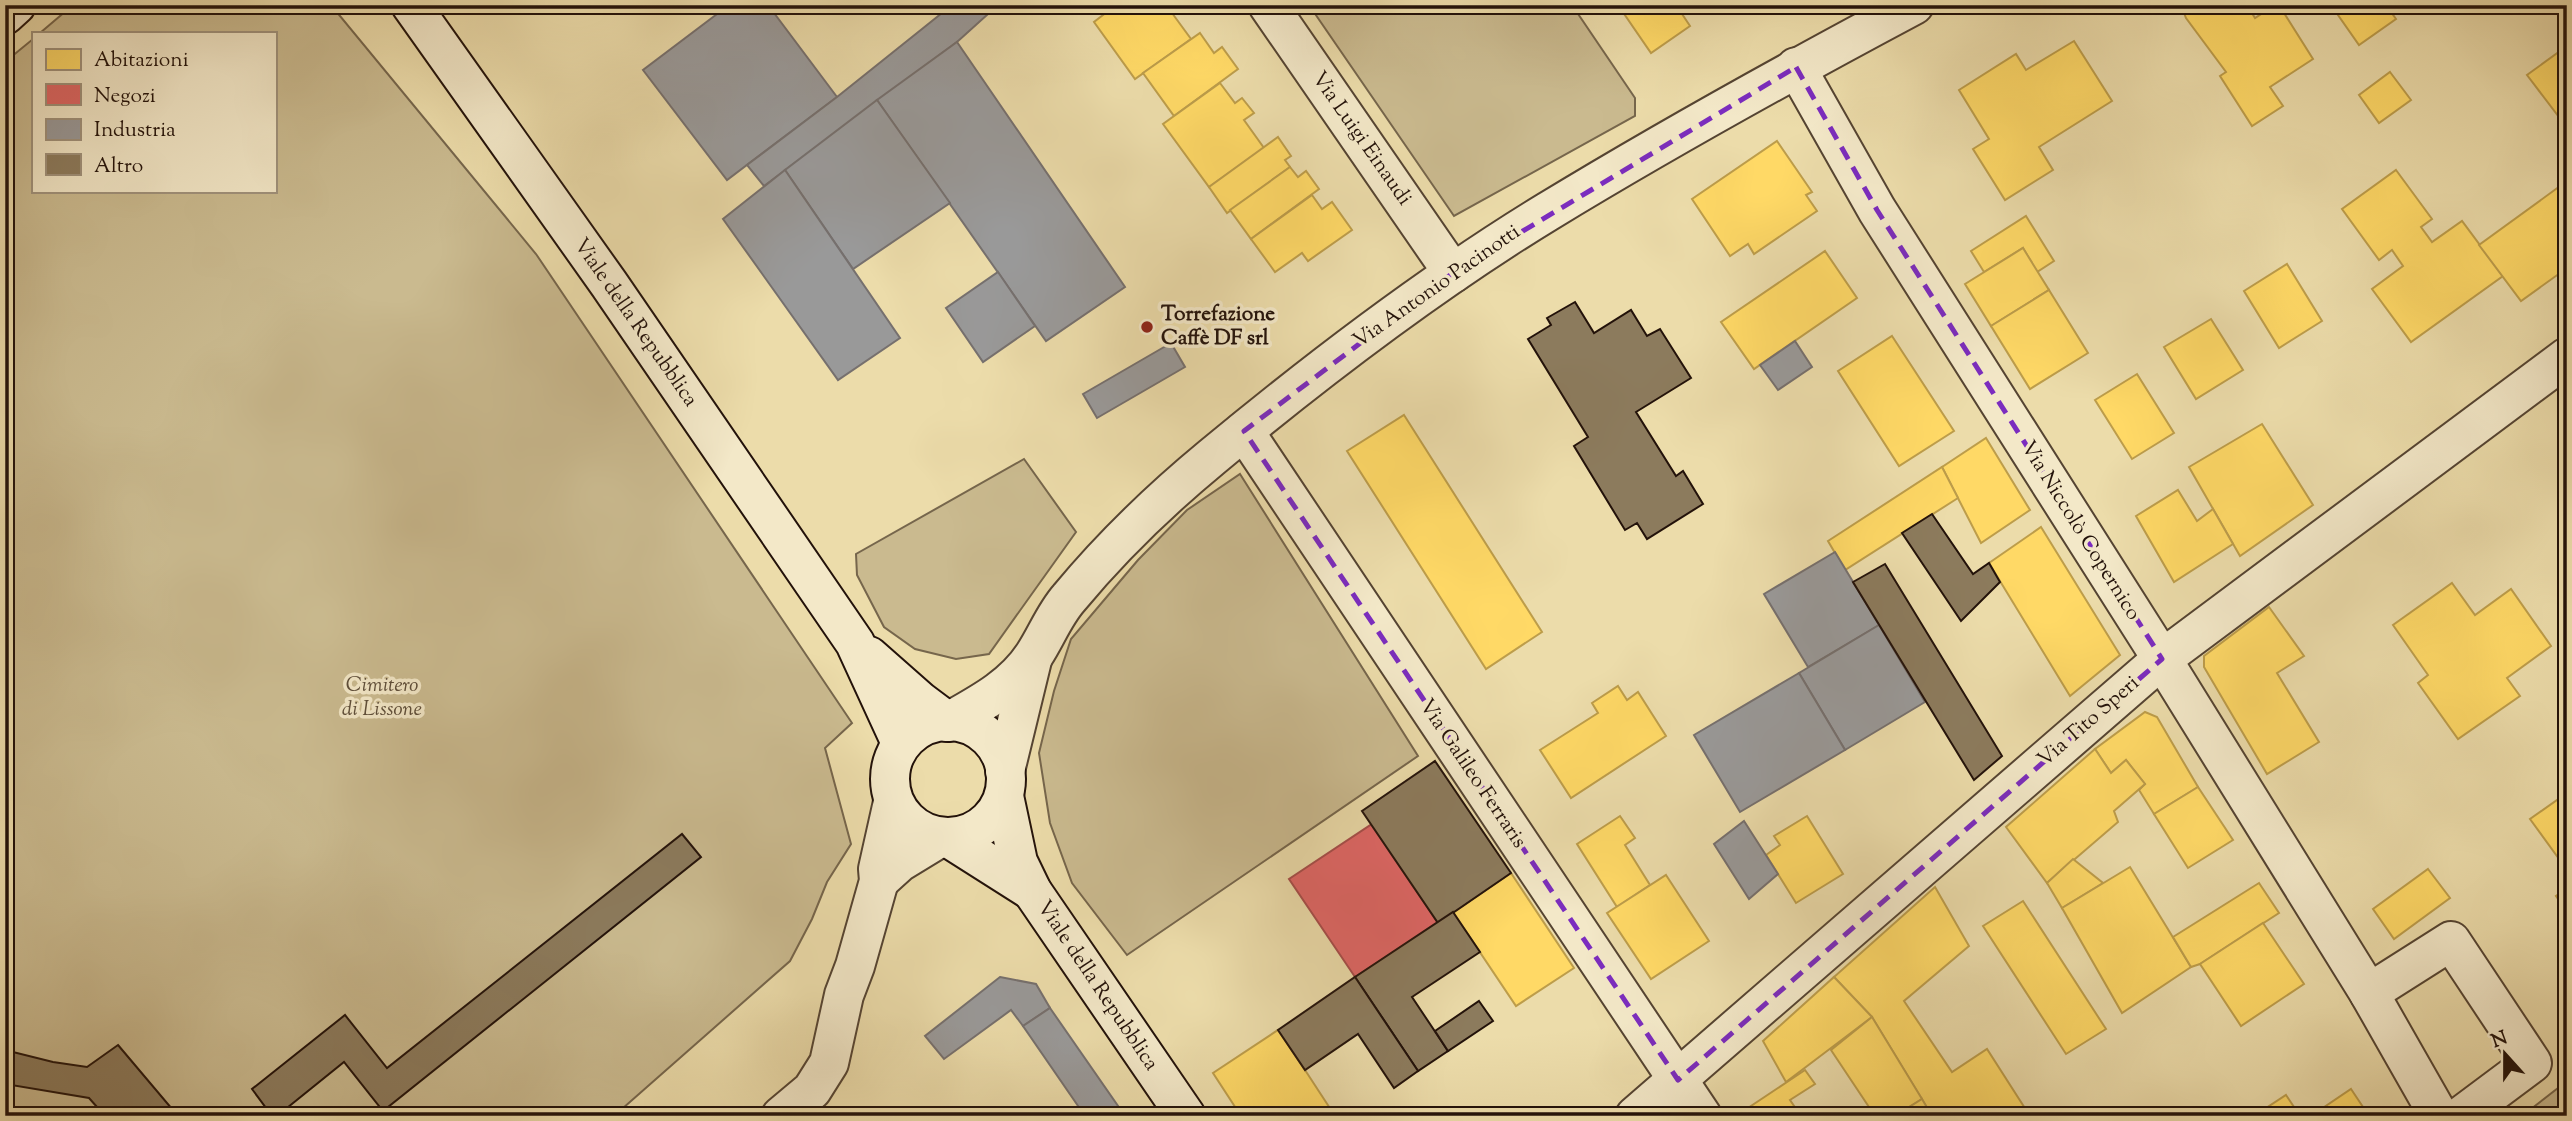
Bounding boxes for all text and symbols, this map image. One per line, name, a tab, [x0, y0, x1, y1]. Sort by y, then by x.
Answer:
legend	[32, 32, 276, 192]
text: Abitazioni	[94, 46, 189, 76]
street label: Via Luigi Einaudi	[1304, 66, 1418, 212]
text: Negozi	[94, 82, 156, 112]
text: Industria	[94, 116, 176, 146]
text: Altro	[94, 152, 143, 182]
street label: Via Antonio Pacinotti	[1347, 218, 1527, 356]
street label: Viale della Repubblica	[565, 233, 705, 414]
place label: Torrefazione Caffè DF srl	[1161, 300, 1275, 354]
marker: Torrefazione Caffè DF srl	[1139, 319, 1155, 335]
street label: Via Niccolò Copernico	[2013, 435, 2147, 627]
street label: Via Tito Speri	[2031, 669, 2147, 775]
park label: Cimitero di Lissone	[342, 671, 422, 725]
street label: Via Galileo Ferraris	[1411, 693, 1533, 855]
street label: Viale della Repubblica	[1029, 895, 1165, 1077]
north arrow	[2470, 1020, 2540, 1090]
text: N	[2488, 1025, 2512, 1056]

